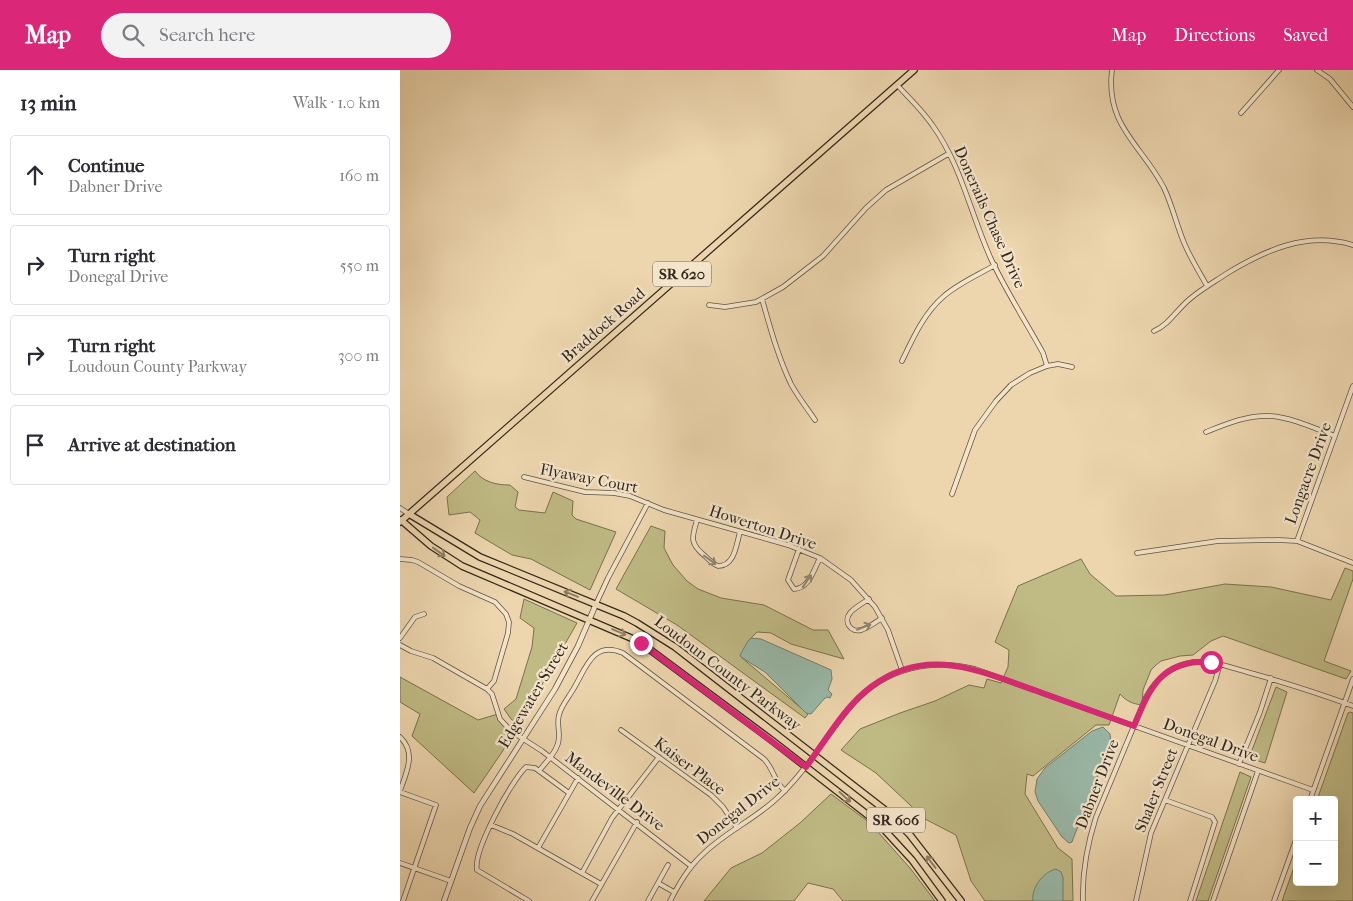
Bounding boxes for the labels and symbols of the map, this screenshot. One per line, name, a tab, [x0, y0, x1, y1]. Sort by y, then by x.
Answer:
street label: Donerails Chase Drive	[950, 143, 1030, 291]
road number: SR 620	[653, 262, 711, 286]
street label: Braddock Road	[557, 283, 649, 366]
street label: Longacre Drive	[1281, 419, 1335, 527]
street label: Flyaway Court	[538, 459, 640, 497]
street label: Howerton Drive	[707, 501, 819, 553]
one-way arrow	[432, 547, 446, 557]
one-way arrow	[703, 555, 717, 565]
one-way arrow	[802, 574, 812, 588]
one-way arrow	[564, 589, 579, 599]
street label: Loudoun County Parkway	[651, 612, 806, 735]
one-way arrow	[856, 622, 871, 631]
one-way arrow	[611, 628, 626, 638]
route end	[630, 632, 653, 655]
street label: Edgewater Street	[494, 638, 572, 751]
route start	[1200, 651, 1223, 674]
street label: Donegal Drive	[1161, 714, 1261, 766]
street label: Kaiser Place	[651, 733, 730, 799]
street label: Dabner Drive	[1071, 736, 1123, 831]
street label: Shaler Street	[1130, 745, 1182, 835]
street label: Mandeville Drive	[562, 747, 669, 835]
street label: Donegal Drive	[693, 772, 783, 848]
one-way arrow	[838, 791, 851, 803]
road number: SR 606	[867, 808, 925, 832]
one-way arrow	[926, 856, 937, 869]

